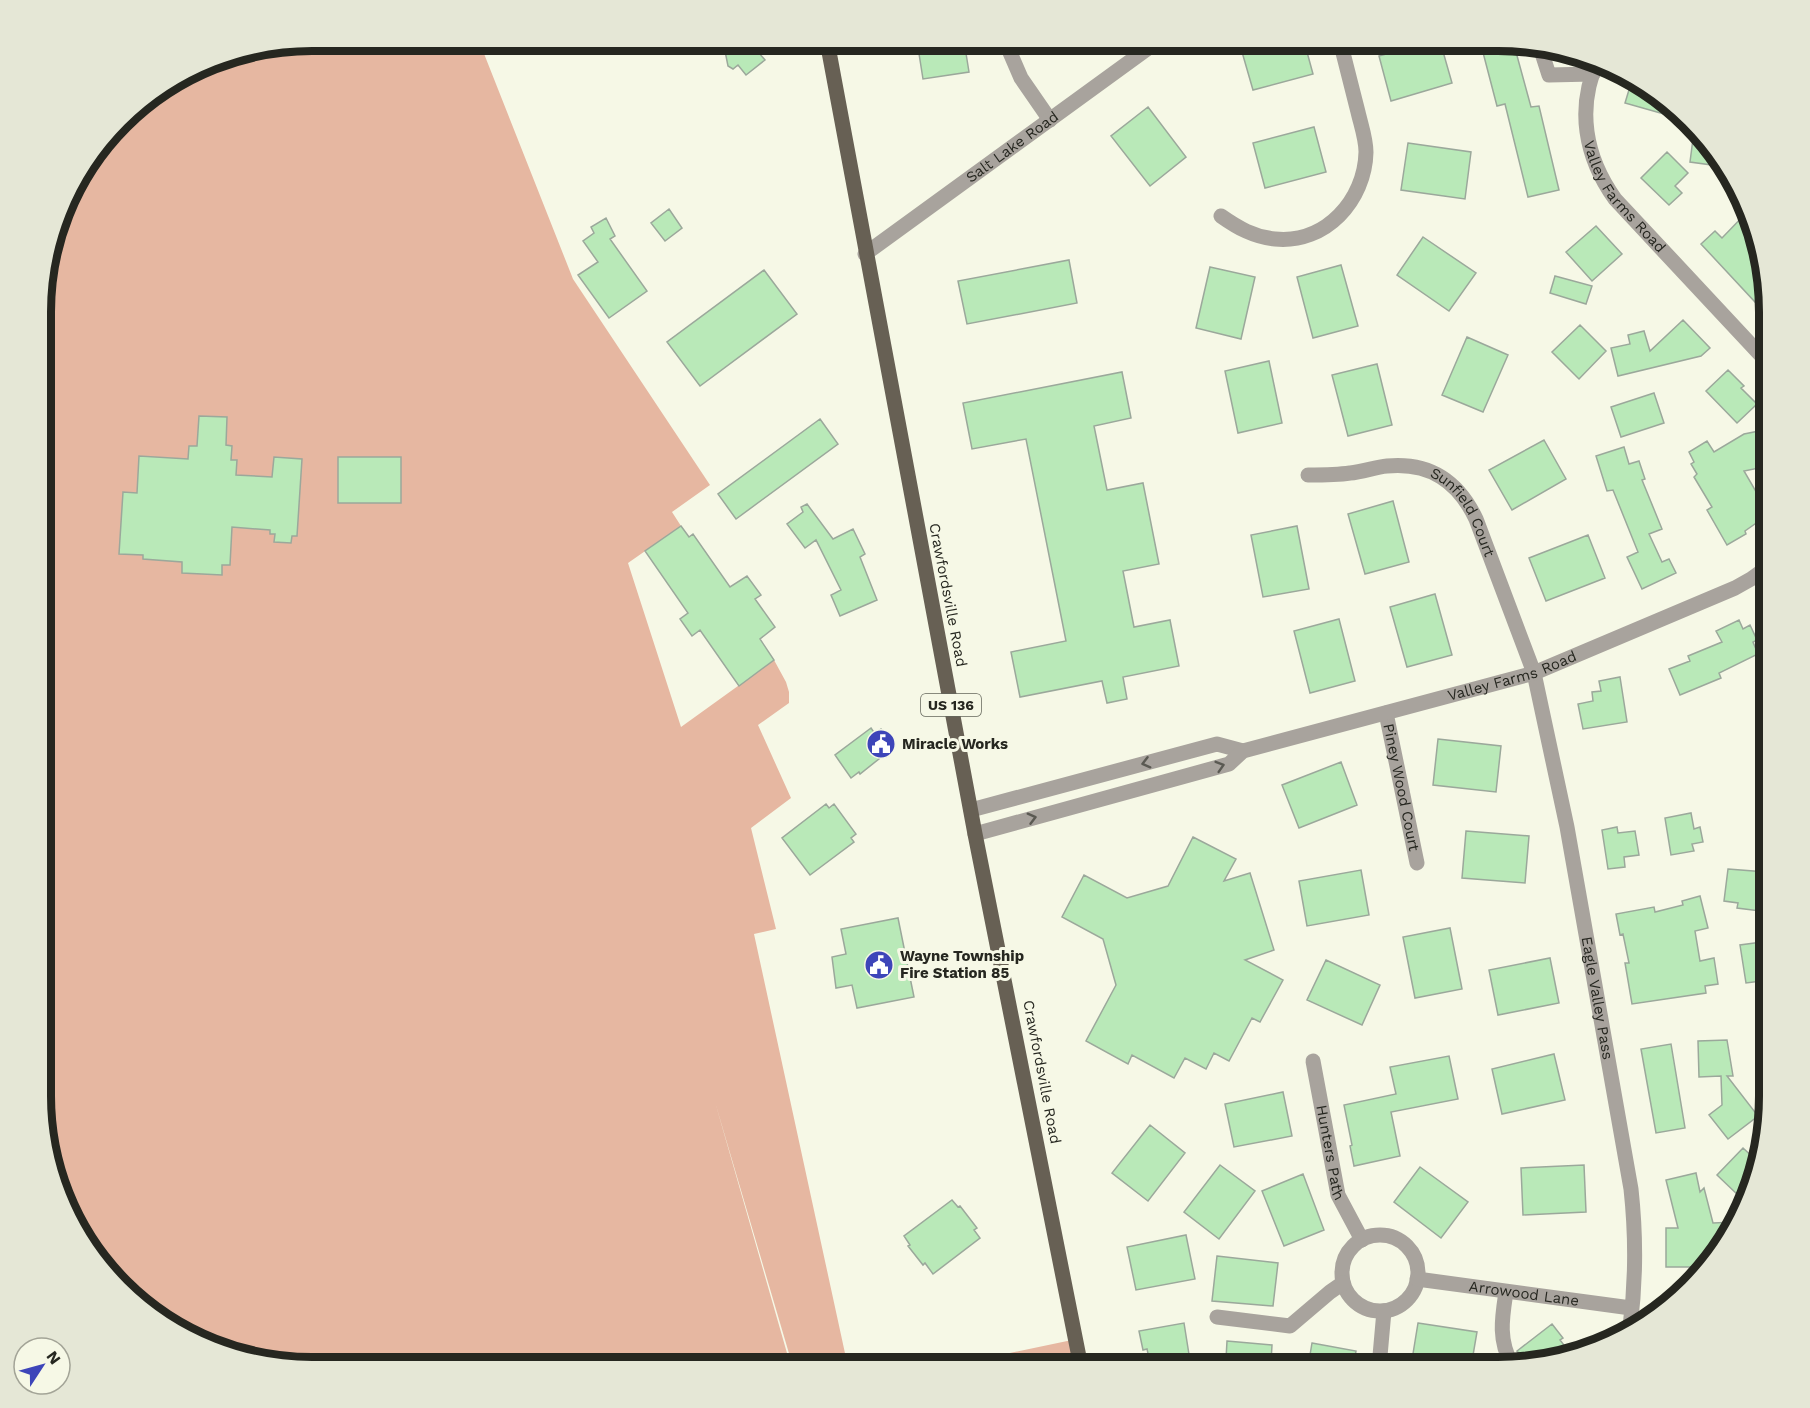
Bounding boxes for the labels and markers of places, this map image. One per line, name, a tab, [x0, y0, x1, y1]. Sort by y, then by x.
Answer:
public building icon: Miracle Works	[865, 728, 897, 760]
place label: Miracle Works	[902, 735, 1008, 753]
place label: Wayne Township Fire Station 85	[900, 947, 1024, 982]
public building icon: Wayne Township Fire Station 85	[863, 949, 895, 981]

